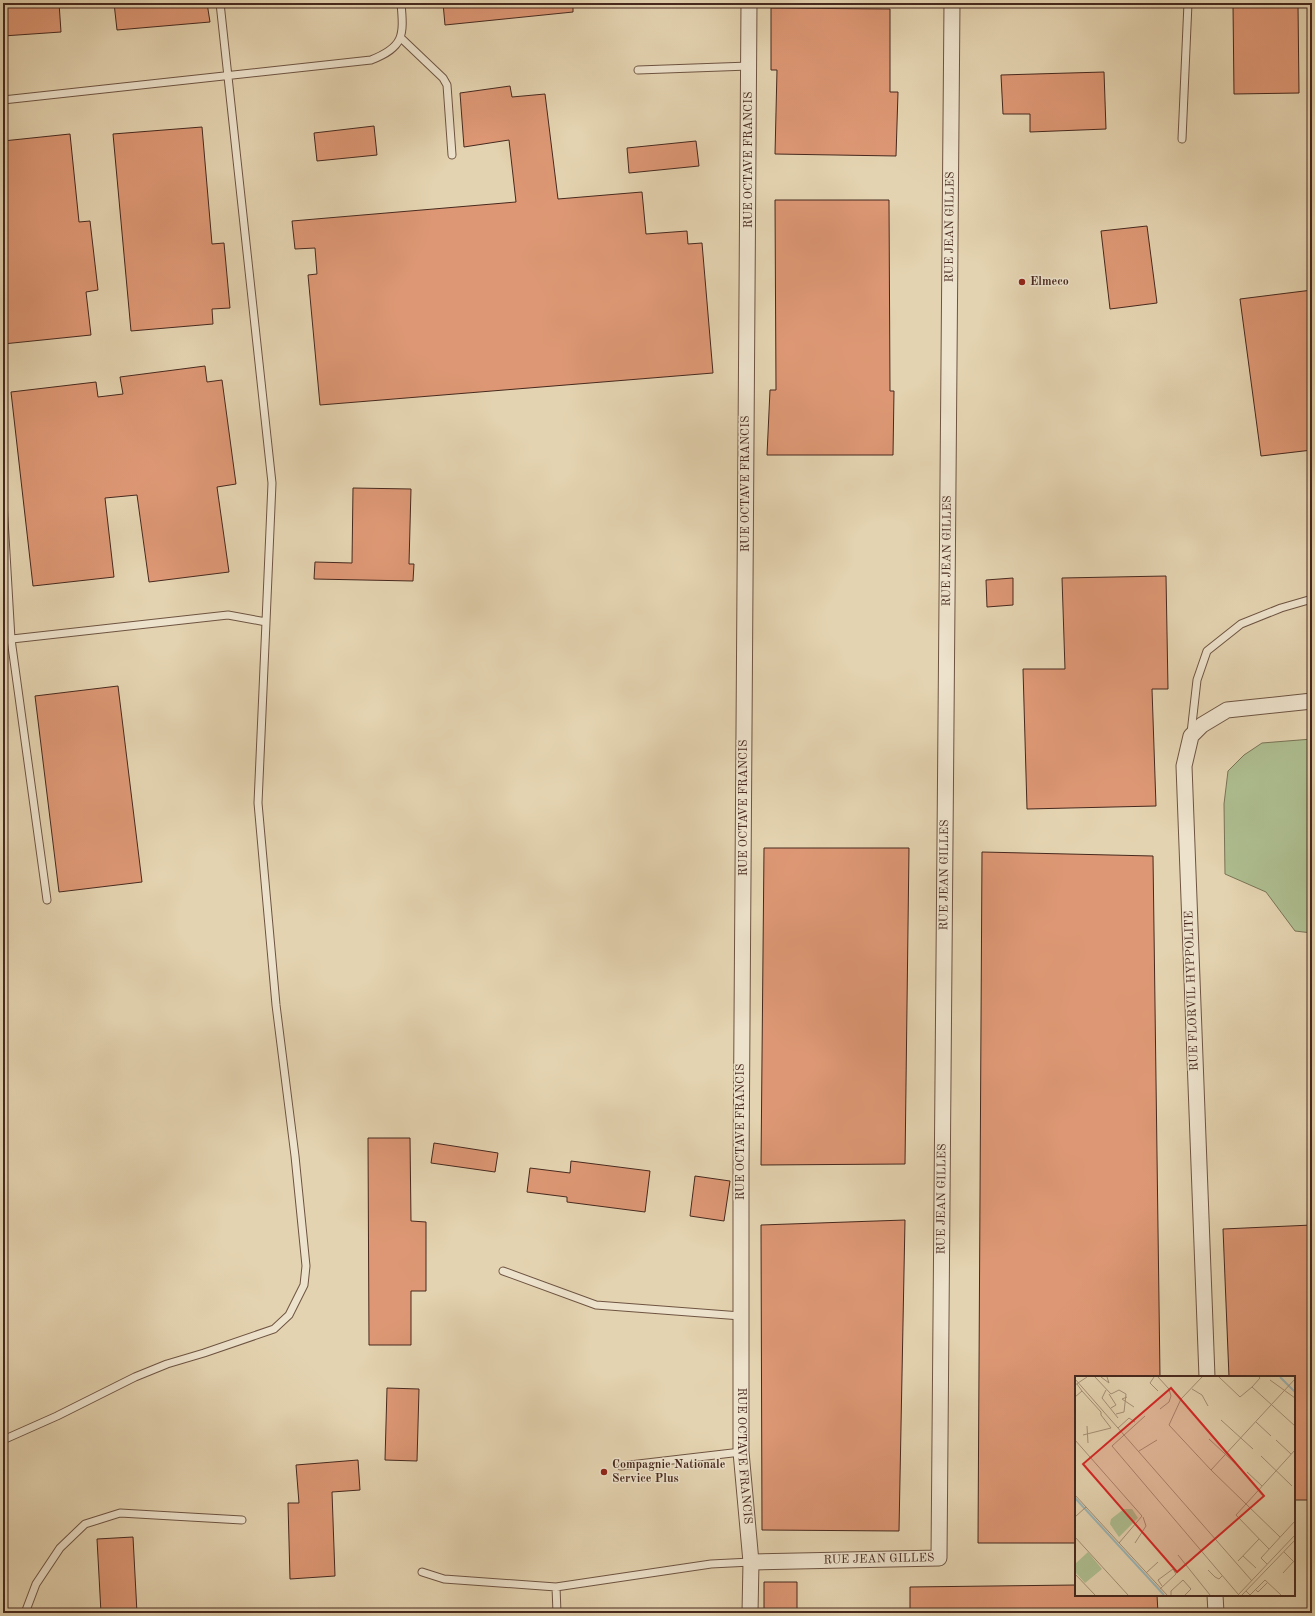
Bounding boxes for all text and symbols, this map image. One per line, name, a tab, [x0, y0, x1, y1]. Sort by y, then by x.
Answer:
street label: RUE OCTAVE FRANCIS	[743, 92, 755, 228]
street label: RUE JEAN GILLES	[944, 172, 957, 283]
place label: Elmeco	[1030, 276, 1069, 288]
marker: Elmeco	[1017, 277, 1027, 287]
street label: RUE OCTAVE FRANCIS	[740, 416, 752, 552]
street label: RUE JEAN GILLES	[941, 496, 954, 607]
street label: RUE OCTAVE FRANCIS	[738, 740, 750, 876]
street label: RUE JEAN GILLES	[938, 820, 951, 931]
street label: RUE FLORVIL HYPPOLITE	[1183, 911, 1201, 1071]
street label: RUE OCTAVE FRANCIS	[735, 1064, 747, 1200]
street label: RUE JEAN GILLES	[936, 1144, 948, 1255]
inset map	[1075, 1376, 1295, 1596]
street label: RUE OCTAVE FRANCIS	[735, 1388, 754, 1525]
place label: Compagnie Nationale Service Plus	[612, 1459, 726, 1485]
marker: Compagnie Nationale Service Plus	[599, 1467, 609, 1477]
street label: RUE JEAN GILLES	[823, 1552, 935, 1566]

